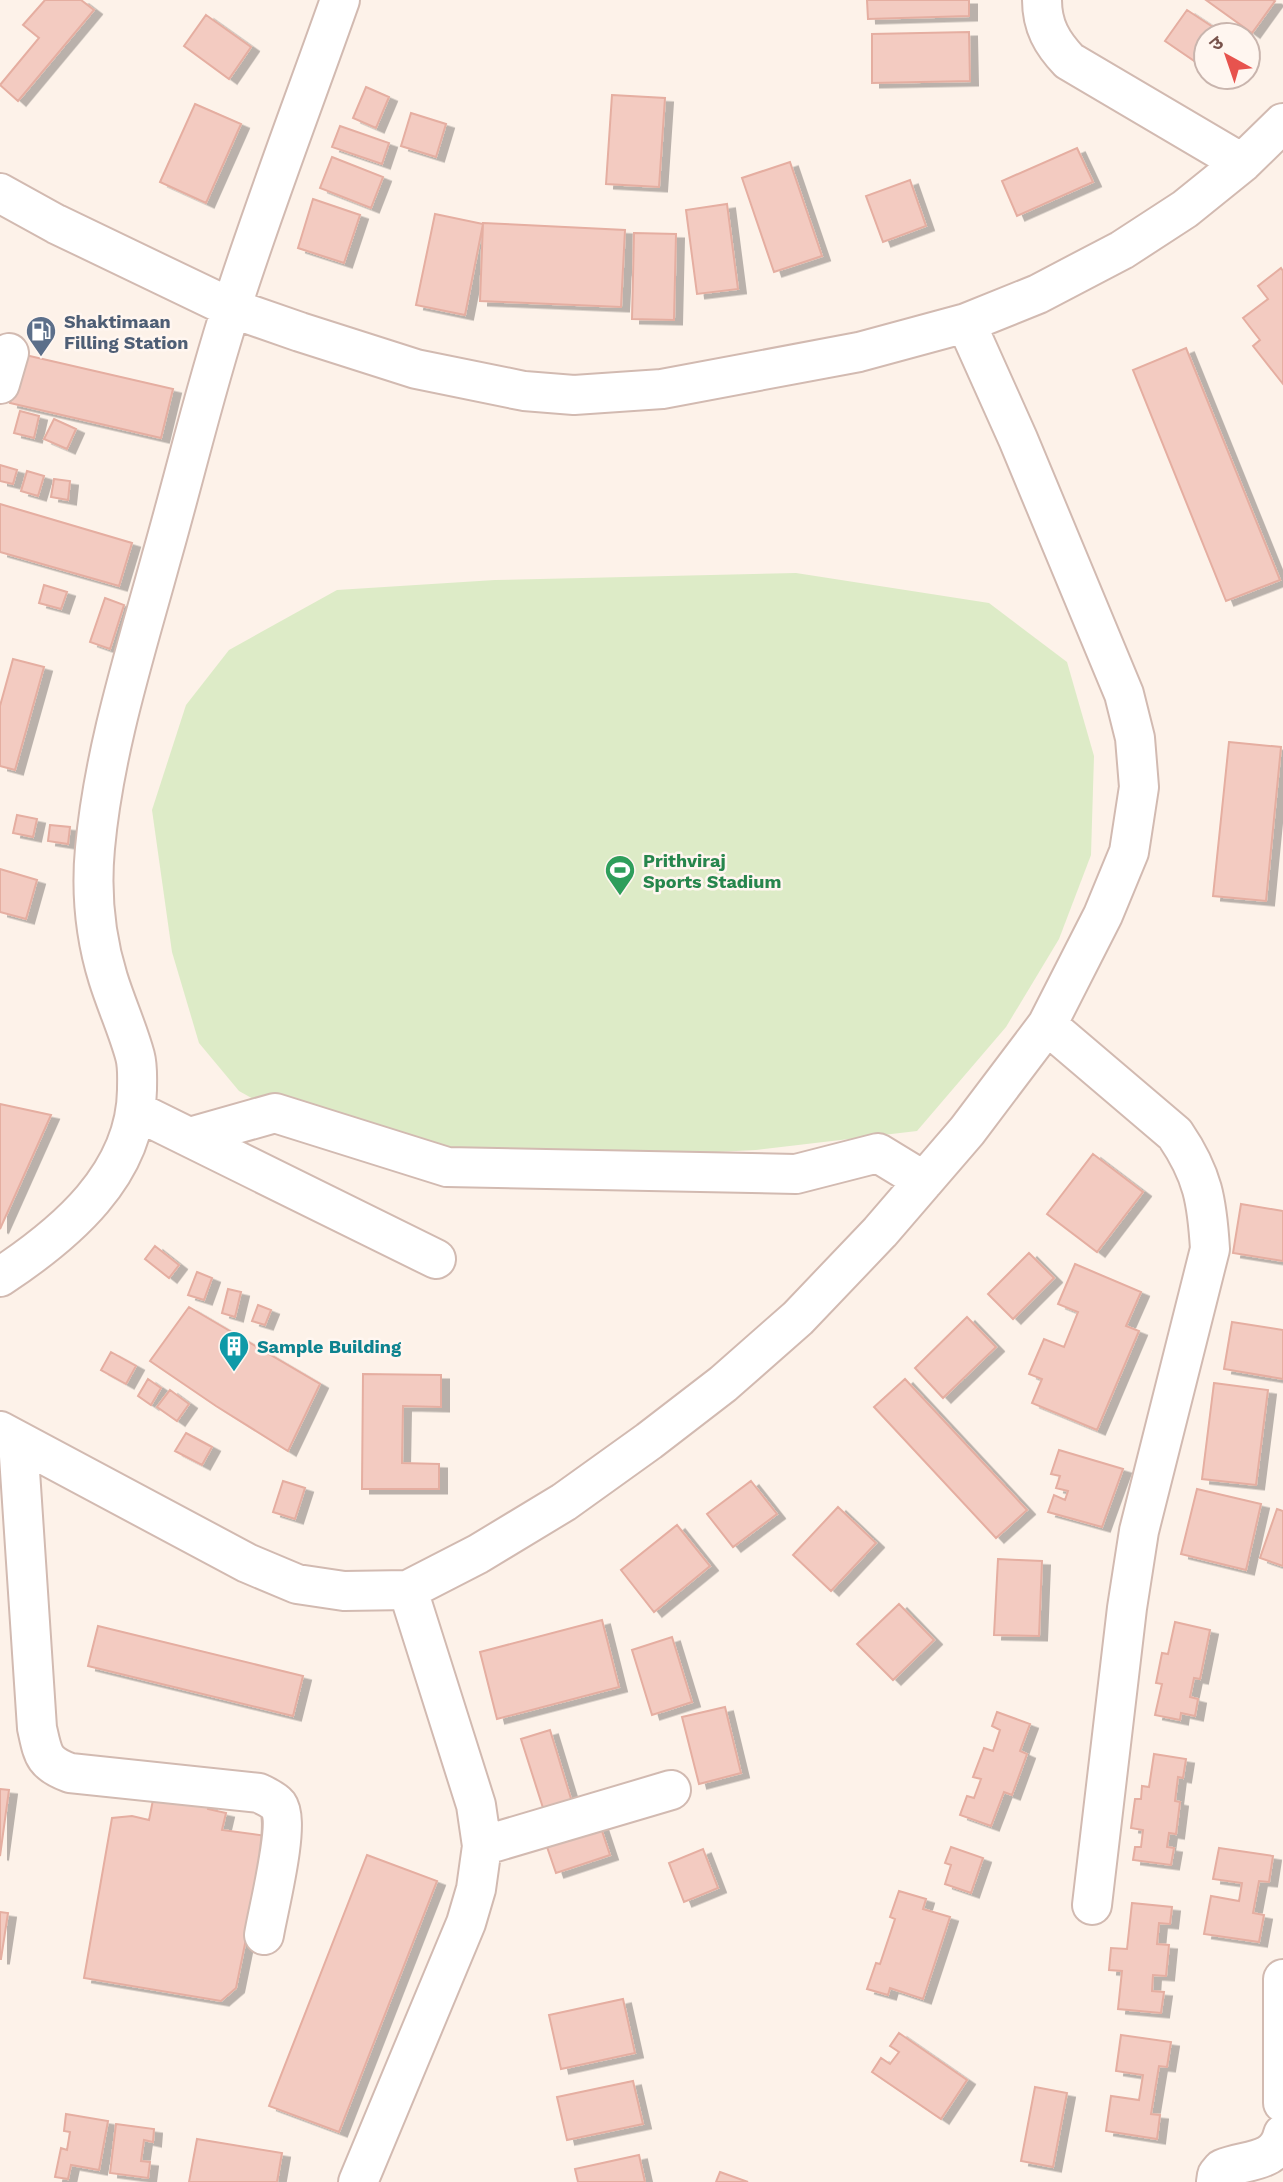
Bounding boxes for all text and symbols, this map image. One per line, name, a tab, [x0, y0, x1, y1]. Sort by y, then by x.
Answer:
north arrow	[1192, 21, 1262, 91]
text: उ	[1205, 30, 1229, 56]
place label: Shaktimaan Filling Station	[64, 311, 188, 353]
fuel station icon: Shaktimaan Filling Station	[24, 314, 58, 358]
place label: Prithviraj Sports Stadium	[643, 850, 781, 892]
sports icon: Prithviraj Sports Stadium	[603, 853, 637, 897]
building icon: Sample Building	[217, 1329, 251, 1373]
place label: Sample Building	[257, 1336, 402, 1357]

